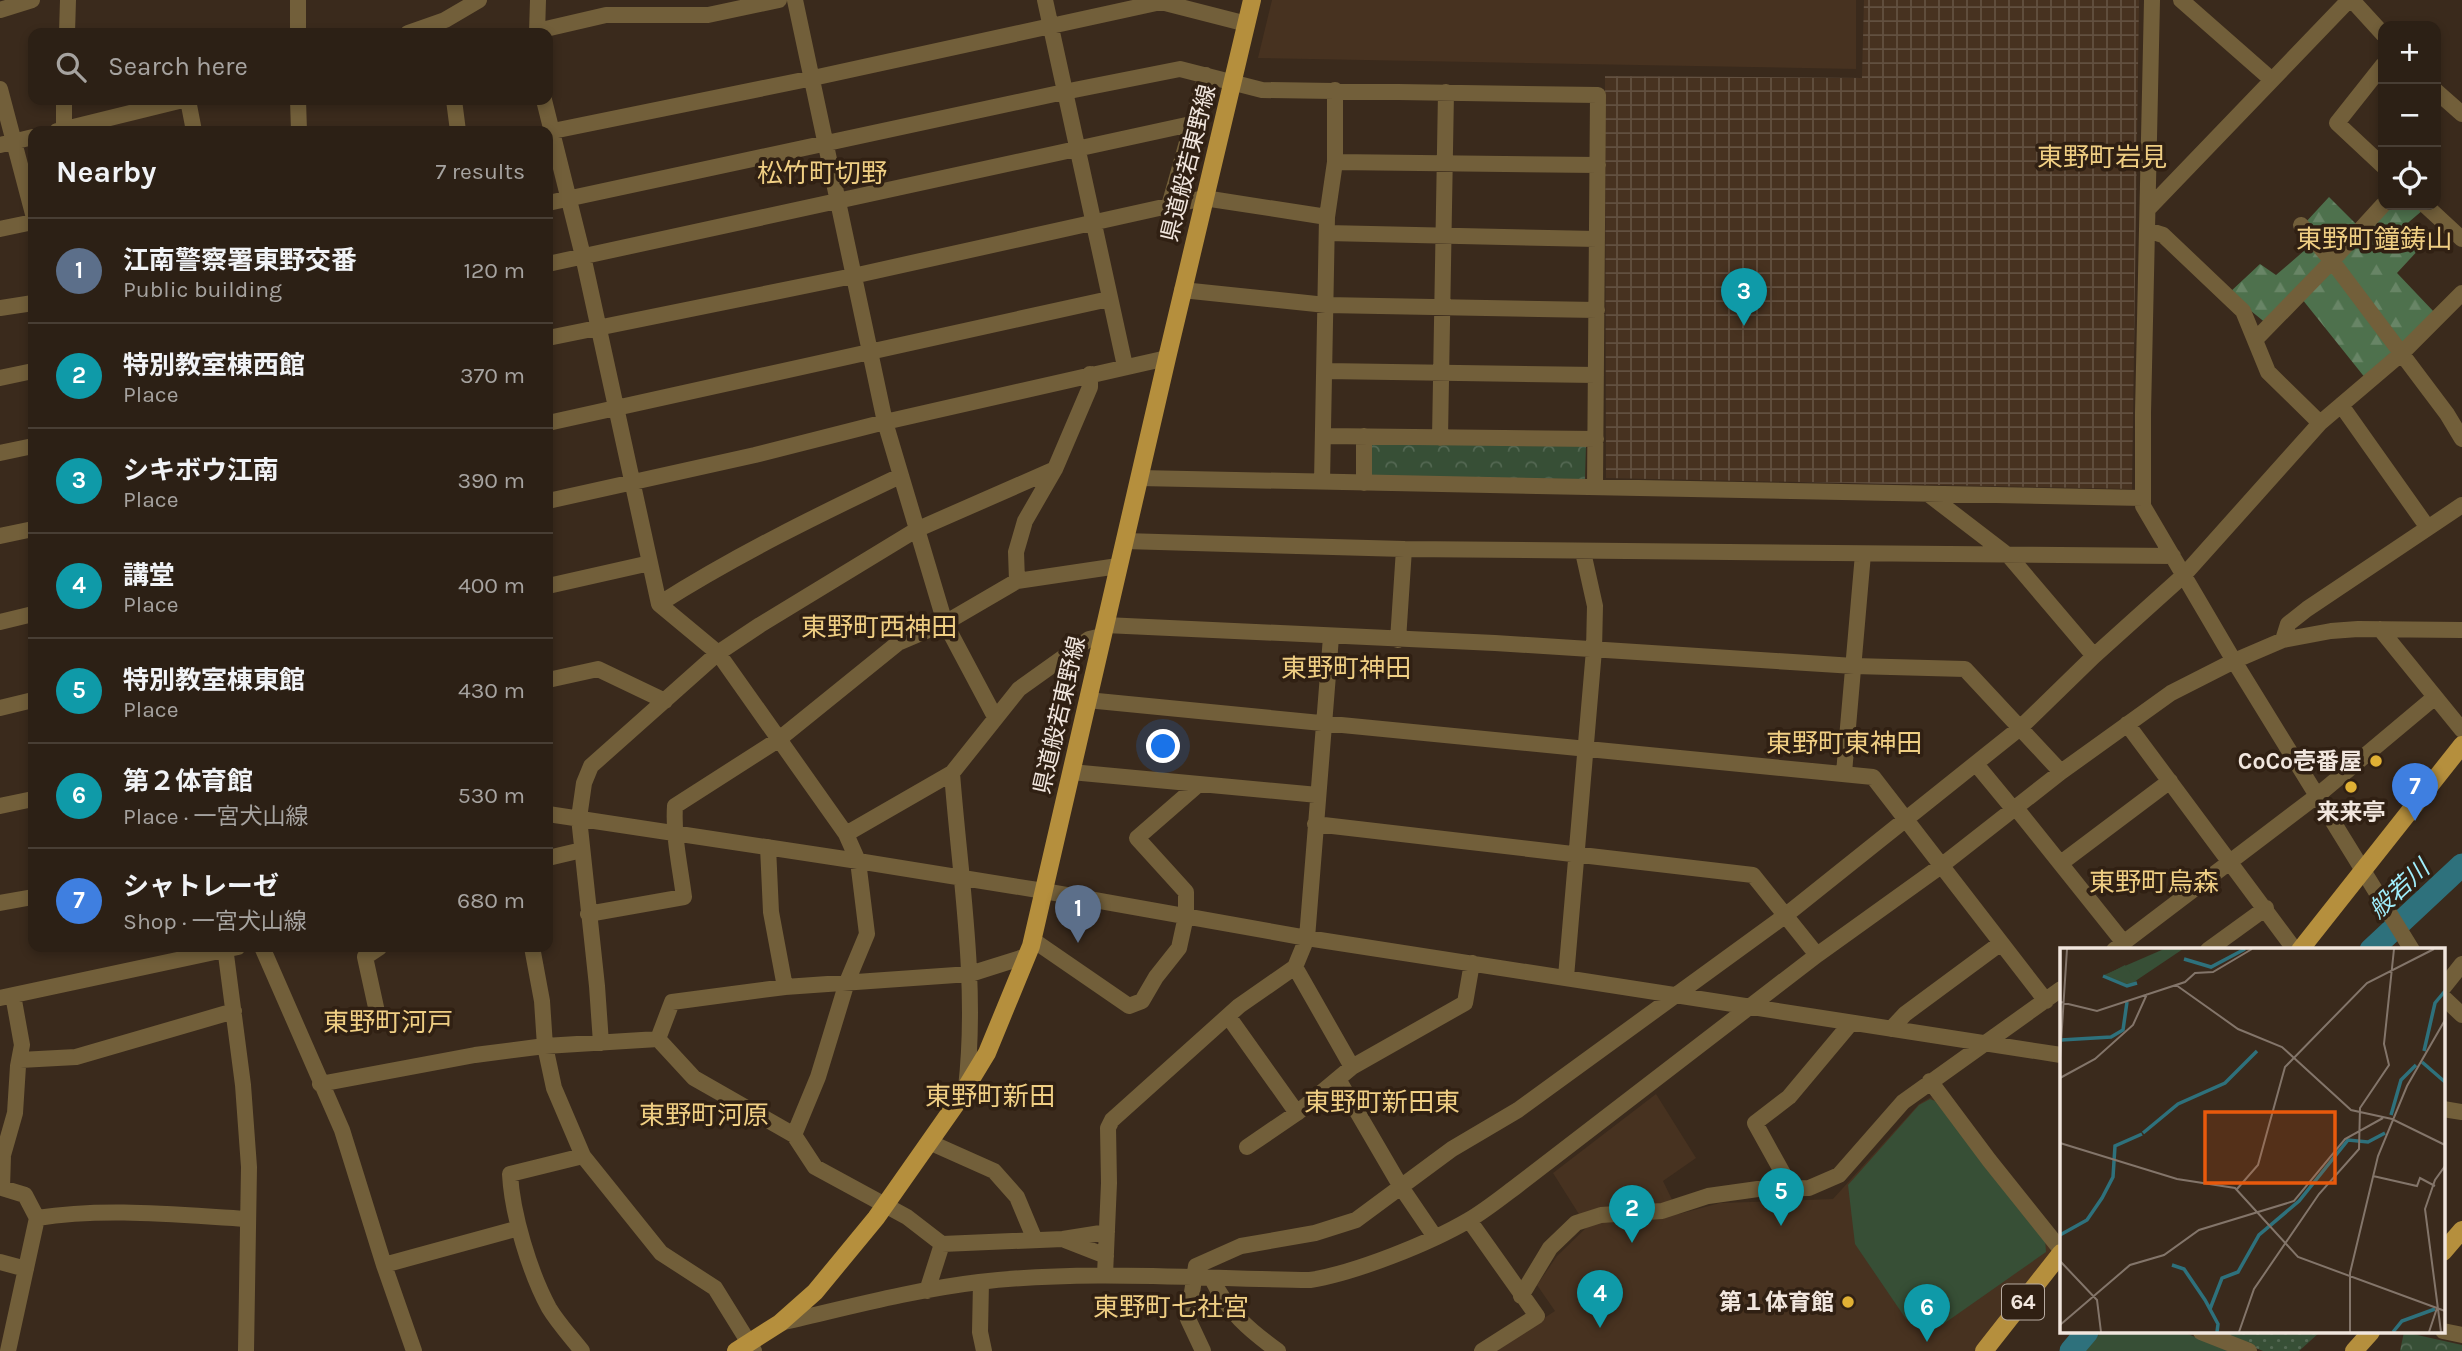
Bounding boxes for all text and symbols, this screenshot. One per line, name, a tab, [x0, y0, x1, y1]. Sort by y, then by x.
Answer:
map controls	[2378, 21, 2441, 210]
button: +	[2378, 21, 2441, 84]
search box	[28, 28, 553, 105]
icon: search	[52, 48, 90, 86]
text: Search here	[108, 51, 248, 82]
street label: 県道般若東野線	[1156, 82, 1221, 244]
button: −	[2378, 84, 2441, 147]
district label: 東野町岩見	[2037, 142, 2167, 173]
button: locate	[2378, 147, 2441, 210]
text: Nearby	[56, 154, 156, 190]
text: 7 results	[435, 158, 525, 185]
district label: 松竹町切野	[757, 158, 887, 189]
district label: 東野町鐘鋳山	[2296, 224, 2452, 255]
text: 江南警察署東野交番	[123, 245, 357, 276]
text: 1	[75, 257, 83, 284]
text: 120 m	[463, 257, 525, 284]
pin: 3	[1721, 268, 1767, 326]
text: Public building	[123, 276, 282, 303]
text: 特別教室棟西館	[123, 350, 305, 381]
text: 2	[72, 362, 86, 389]
text: 370 m	[460, 362, 525, 389]
text: Place	[123, 381, 179, 408]
text: シキボウ江南	[123, 455, 279, 486]
text: 3	[72, 467, 86, 494]
text: 390 m	[457, 467, 525, 494]
text: Place	[123, 486, 179, 513]
text: 講堂	[123, 560, 175, 591]
text: 4	[72, 572, 86, 599]
text: 400 m	[458, 572, 525, 599]
text: Place	[123, 591, 179, 618]
district label: 東野町西神田	[801, 612, 957, 643]
street label: 県道般若東野線	[1028, 634, 1091, 797]
district label: 東野町神田	[1281, 653, 1411, 684]
text: 特別教室棟東館	[123, 665, 305, 696]
text: 5	[72, 677, 86, 704]
text: 430 m	[458, 677, 525, 704]
text: Place	[123, 696, 179, 723]
district label: 東野町東神田	[1766, 728, 1922, 759]
your location	[1146, 729, 1180, 763]
place label: CoCo壱番屋	[2238, 748, 2362, 775]
marker: CoCo壱番屋	[2368, 753, 2384, 769]
pin: 7	[2392, 763, 2438, 821]
text: 第２体育館	[123, 766, 253, 797]
marker: 来来亭	[2343, 779, 2359, 795]
text: 6	[72, 782, 86, 809]
text: 530 m	[458, 782, 525, 809]
place label: 来来亭	[2317, 799, 2386, 826]
text: Place · 一宮犬山線	[123, 803, 309, 830]
water label: 般若川	[2363, 852, 2437, 924]
district label: 東野町烏森	[2089, 867, 2219, 898]
text: シャトレーゼ	[123, 871, 279, 902]
pin: 1	[1055, 885, 1101, 943]
text: 7	[73, 887, 85, 914]
text: 680 m	[457, 887, 525, 914]
text: Shop · 一宮犬山線	[123, 908, 307, 935]
inset map	[2060, 948, 2444, 1334]
district label: 東野町河戸	[323, 1007, 453, 1038]
district label: 東野町新田	[925, 1081, 1055, 1112]
district label: 東野町新田東	[1304, 1087, 1460, 1118]
district label: 東野町河原	[639, 1100, 769, 1131]
pin: 5	[1758, 1168, 1804, 1226]
pin: 2	[1609, 1185, 1655, 1243]
pin: 4	[1577, 1270, 1623, 1328]
pin: 6	[1904, 1284, 1950, 1342]
road number: 64	[2002, 1284, 2044, 1320]
place label: 第１体育館	[1719, 1289, 1834, 1316]
district label: 東野町七社宮	[1093, 1292, 1249, 1323]
marker: 第１体育館	[1840, 1294, 1856, 1310]

